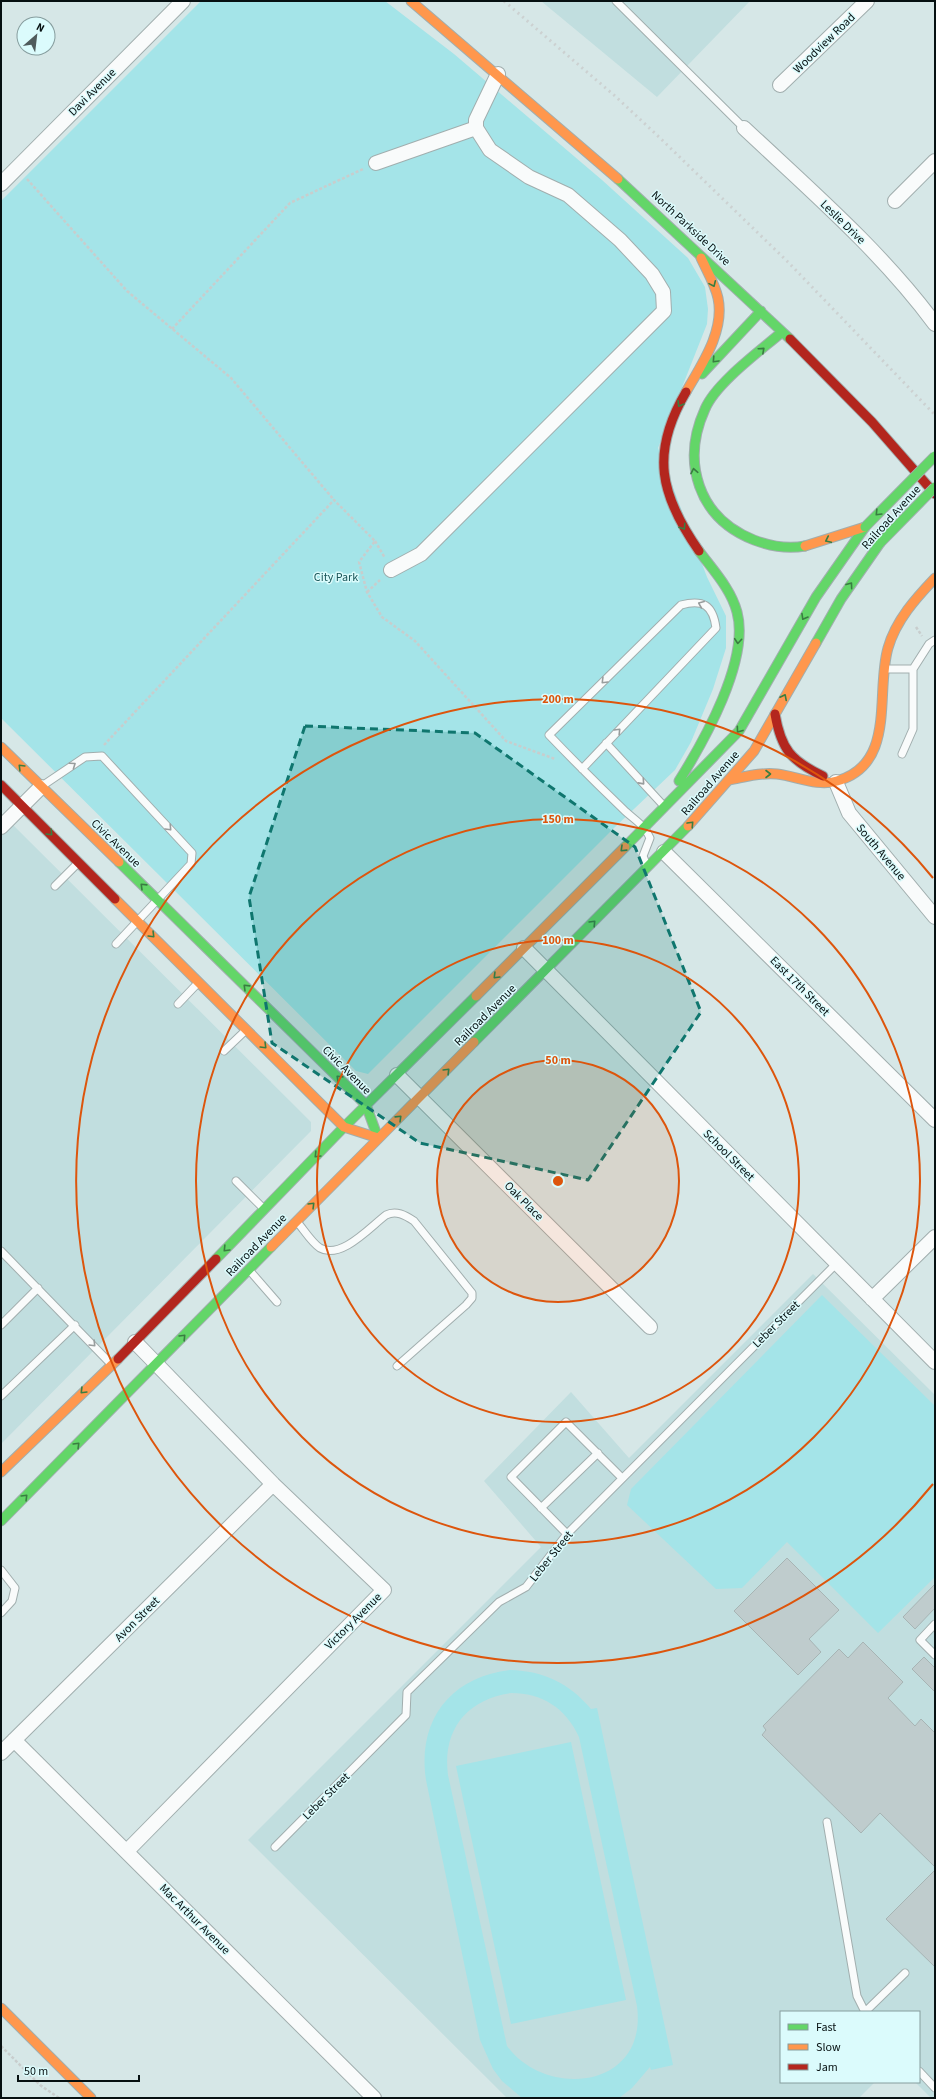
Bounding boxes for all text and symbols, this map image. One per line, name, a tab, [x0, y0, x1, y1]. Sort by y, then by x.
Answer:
street label: Woodview Road	[790, 9, 859, 77]
north arrow	[16, 16, 56, 56]
text: N	[34, 19, 47, 36]
street label: Davi Avenue	[65, 65, 120, 120]
street label: North Parkside Drive	[647, 187, 734, 270]
street label: Leslie Drive	[816, 196, 869, 248]
one-way arrow	[708, 281, 716, 288]
one-way arrow	[757, 348, 765, 355]
one-way arrow	[712, 355, 720, 363]
one-way arrow	[677, 400, 684, 407]
one-way arrow	[691, 468, 699, 474]
street label: Railroad Avenue	[858, 481, 925, 553]
one-way arrow	[875, 508, 883, 516]
one-way arrow	[678, 523, 686, 530]
one-way arrow	[825, 535, 832, 543]
park label: City Park	[314, 569, 358, 586]
one-way arrow	[845, 583, 852, 590]
one-way arrow	[698, 601, 706, 609]
one-way arrow	[802, 613, 809, 621]
one-way arrow	[734, 638, 743, 644]
one-way arrow	[601, 676, 609, 684]
text: 200 m	[542, 691, 574, 708]
one-way arrow	[780, 694, 787, 702]
one-way arrow	[737, 725, 744, 732]
one-way arrow	[613, 728, 620, 735]
street label: Railroad Avenue	[677, 747, 743, 820]
one-way arrow	[69, 762, 76, 770]
one-way arrow	[18, 764, 26, 772]
one-way arrow	[765, 770, 771, 778]
one-way arrow	[637, 777, 645, 785]
text: 150 m	[542, 811, 574, 828]
street label: Civic Avenue	[87, 815, 144, 871]
street label: South Avenue	[852, 820, 909, 884]
one-way arrow	[686, 821, 693, 828]
one-way arrow	[164, 823, 172, 831]
one-way arrow	[45, 829, 53, 836]
one-way arrow	[620, 844, 628, 852]
one-way arrow	[140, 884, 148, 891]
one-way arrow	[588, 920, 596, 928]
one-way arrow	[147, 930, 155, 938]
text: 100 m	[542, 932, 574, 949]
street label: East 17th Street	[766, 953, 833, 1020]
one-way arrow	[493, 971, 501, 979]
street label: Railroad Avenue	[451, 981, 520, 1050]
one-way arrow	[243, 984, 251, 992]
one-way arrow	[259, 1041, 267, 1049]
street label: Civic Avenue	[318, 1042, 375, 1099]
text: 50 m	[545, 1052, 571, 1069]
one-way arrow	[442, 1068, 450, 1076]
one-way arrow	[336, 1075, 344, 1083]
one-way arrow	[394, 1115, 402, 1123]
street label: School Street	[699, 1126, 758, 1185]
one-way arrow	[314, 1150, 322, 1158]
centre of rings	[551, 1174, 565, 1188]
street label: Oak Place	[500, 1178, 547, 1225]
one-way arrow	[307, 1202, 315, 1210]
street label: Railroad Avenue	[222, 1210, 291, 1281]
one-way arrow	[224, 1244, 231, 1252]
street label: Leber Street	[749, 1297, 804, 1352]
one-way arrow	[178, 1334, 186, 1342]
one-way arrow	[88, 1340, 95, 1347]
one-way arrow	[80, 1386, 88, 1394]
one-way arrow	[72, 1442, 80, 1450]
one-way arrow	[20, 1494, 28, 1501]
street label: Leber Street	[526, 1527, 577, 1585]
street label: Victory Avenue	[321, 1589, 386, 1654]
street label: Avon Street	[111, 1593, 164, 1646]
street label: Leber Street	[299, 1769, 354, 1824]
street label: Mac Arthur Avenue	[155, 1880, 234, 1959]
legend	[780, 2011, 920, 2083]
text: Fast	[816, 2019, 836, 2036]
text: Slow	[816, 2039, 841, 2056]
scale bar	[18, 2057, 139, 2083]
text: Jam	[816, 2059, 838, 2076]
text: 50 m	[24, 2063, 48, 2080]

